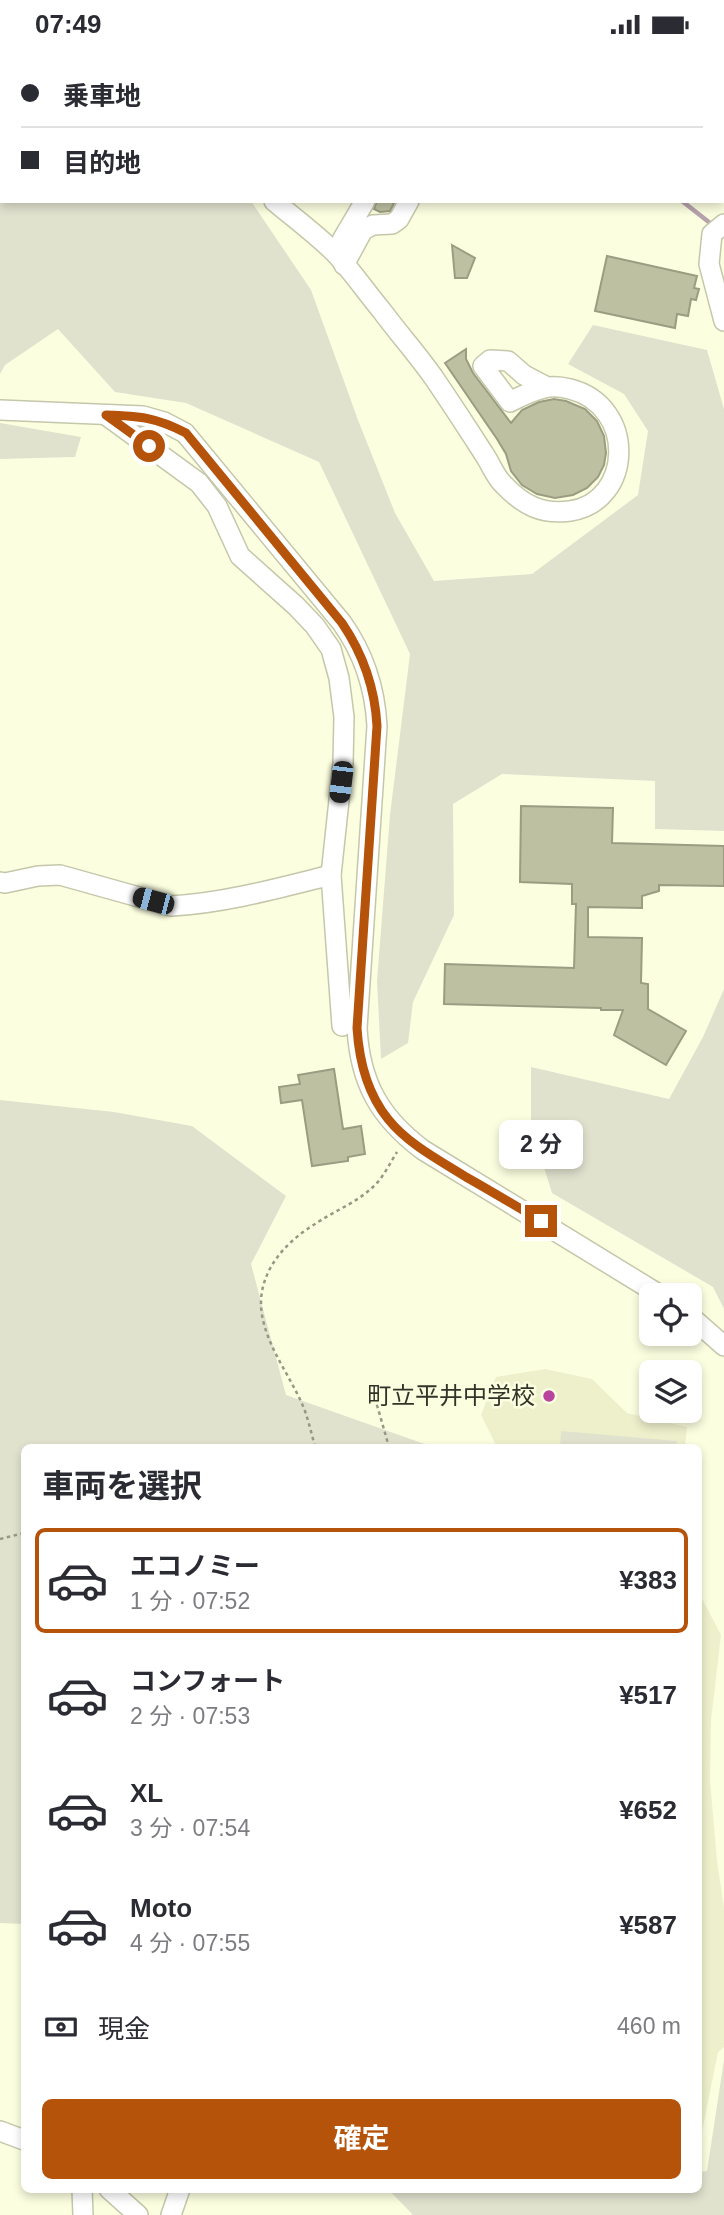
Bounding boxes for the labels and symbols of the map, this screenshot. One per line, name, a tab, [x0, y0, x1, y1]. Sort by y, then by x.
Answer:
route start	[133, 430, 165, 462]
car	[329, 760, 354, 804]
car	[130, 885, 177, 917]
callout: 2 分	[499, 1119, 583, 1169]
route end	[525, 1205, 557, 1237]
place label: 町立平井中学校	[367, 1382, 535, 1409]
marker: 町立平井中学校	[541, 1388, 557, 1404]

